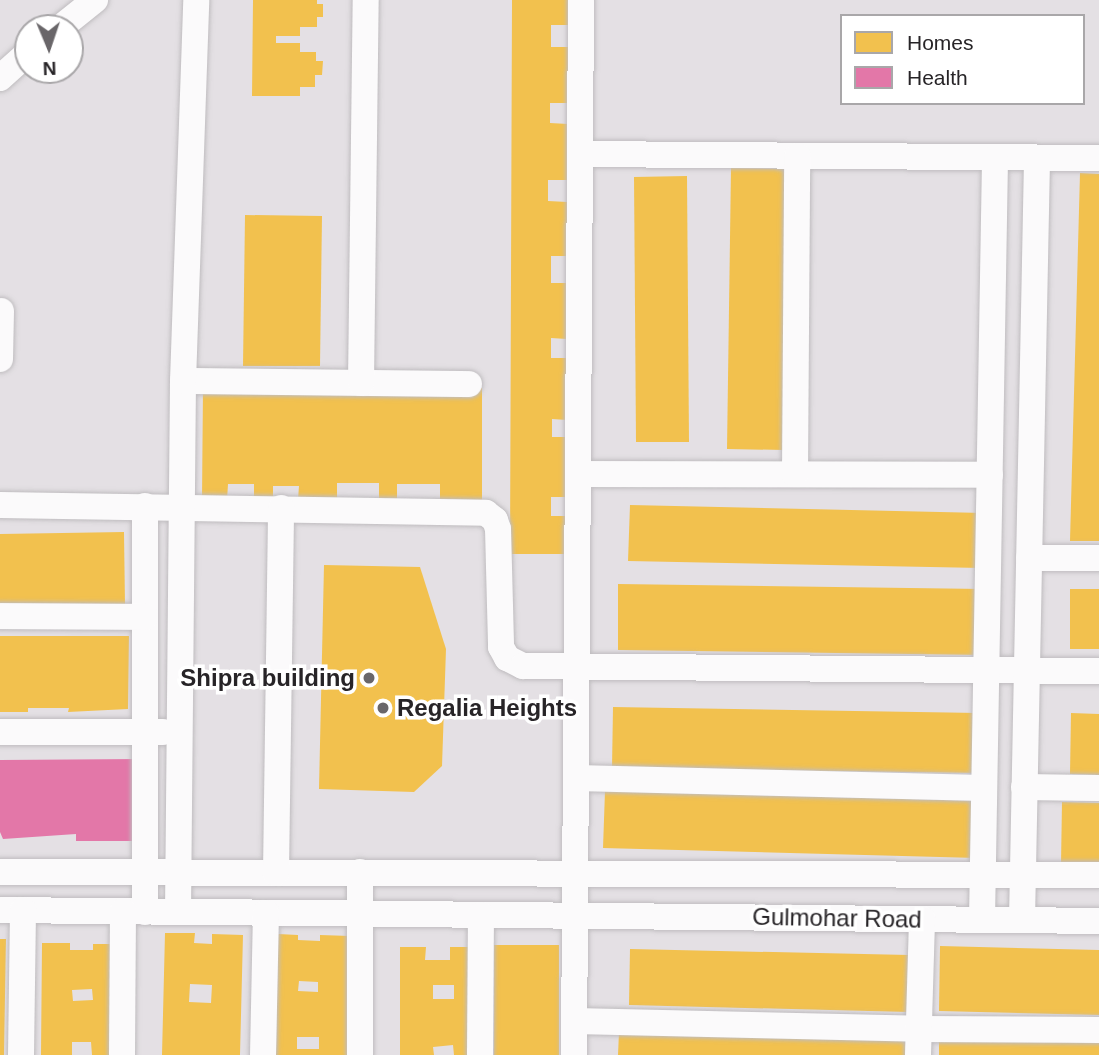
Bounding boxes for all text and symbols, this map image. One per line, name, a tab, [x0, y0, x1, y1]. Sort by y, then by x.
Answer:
north arrow	[14, 14, 84, 84]
legend	[840, 14, 1085, 105]
text: Homes	[907, 31, 974, 54]
text: N	[42, 58, 57, 79]
text: Health	[907, 66, 968, 89]
place label: Shipra building	[180, 664, 355, 692]
marker: Shipra building	[361, 670, 377, 686]
place label: Regalia Heights	[397, 694, 577, 722]
marker: Regalia Heights	[375, 700, 391, 716]
street label: Gulmohar Road	[752, 902, 922, 934]

